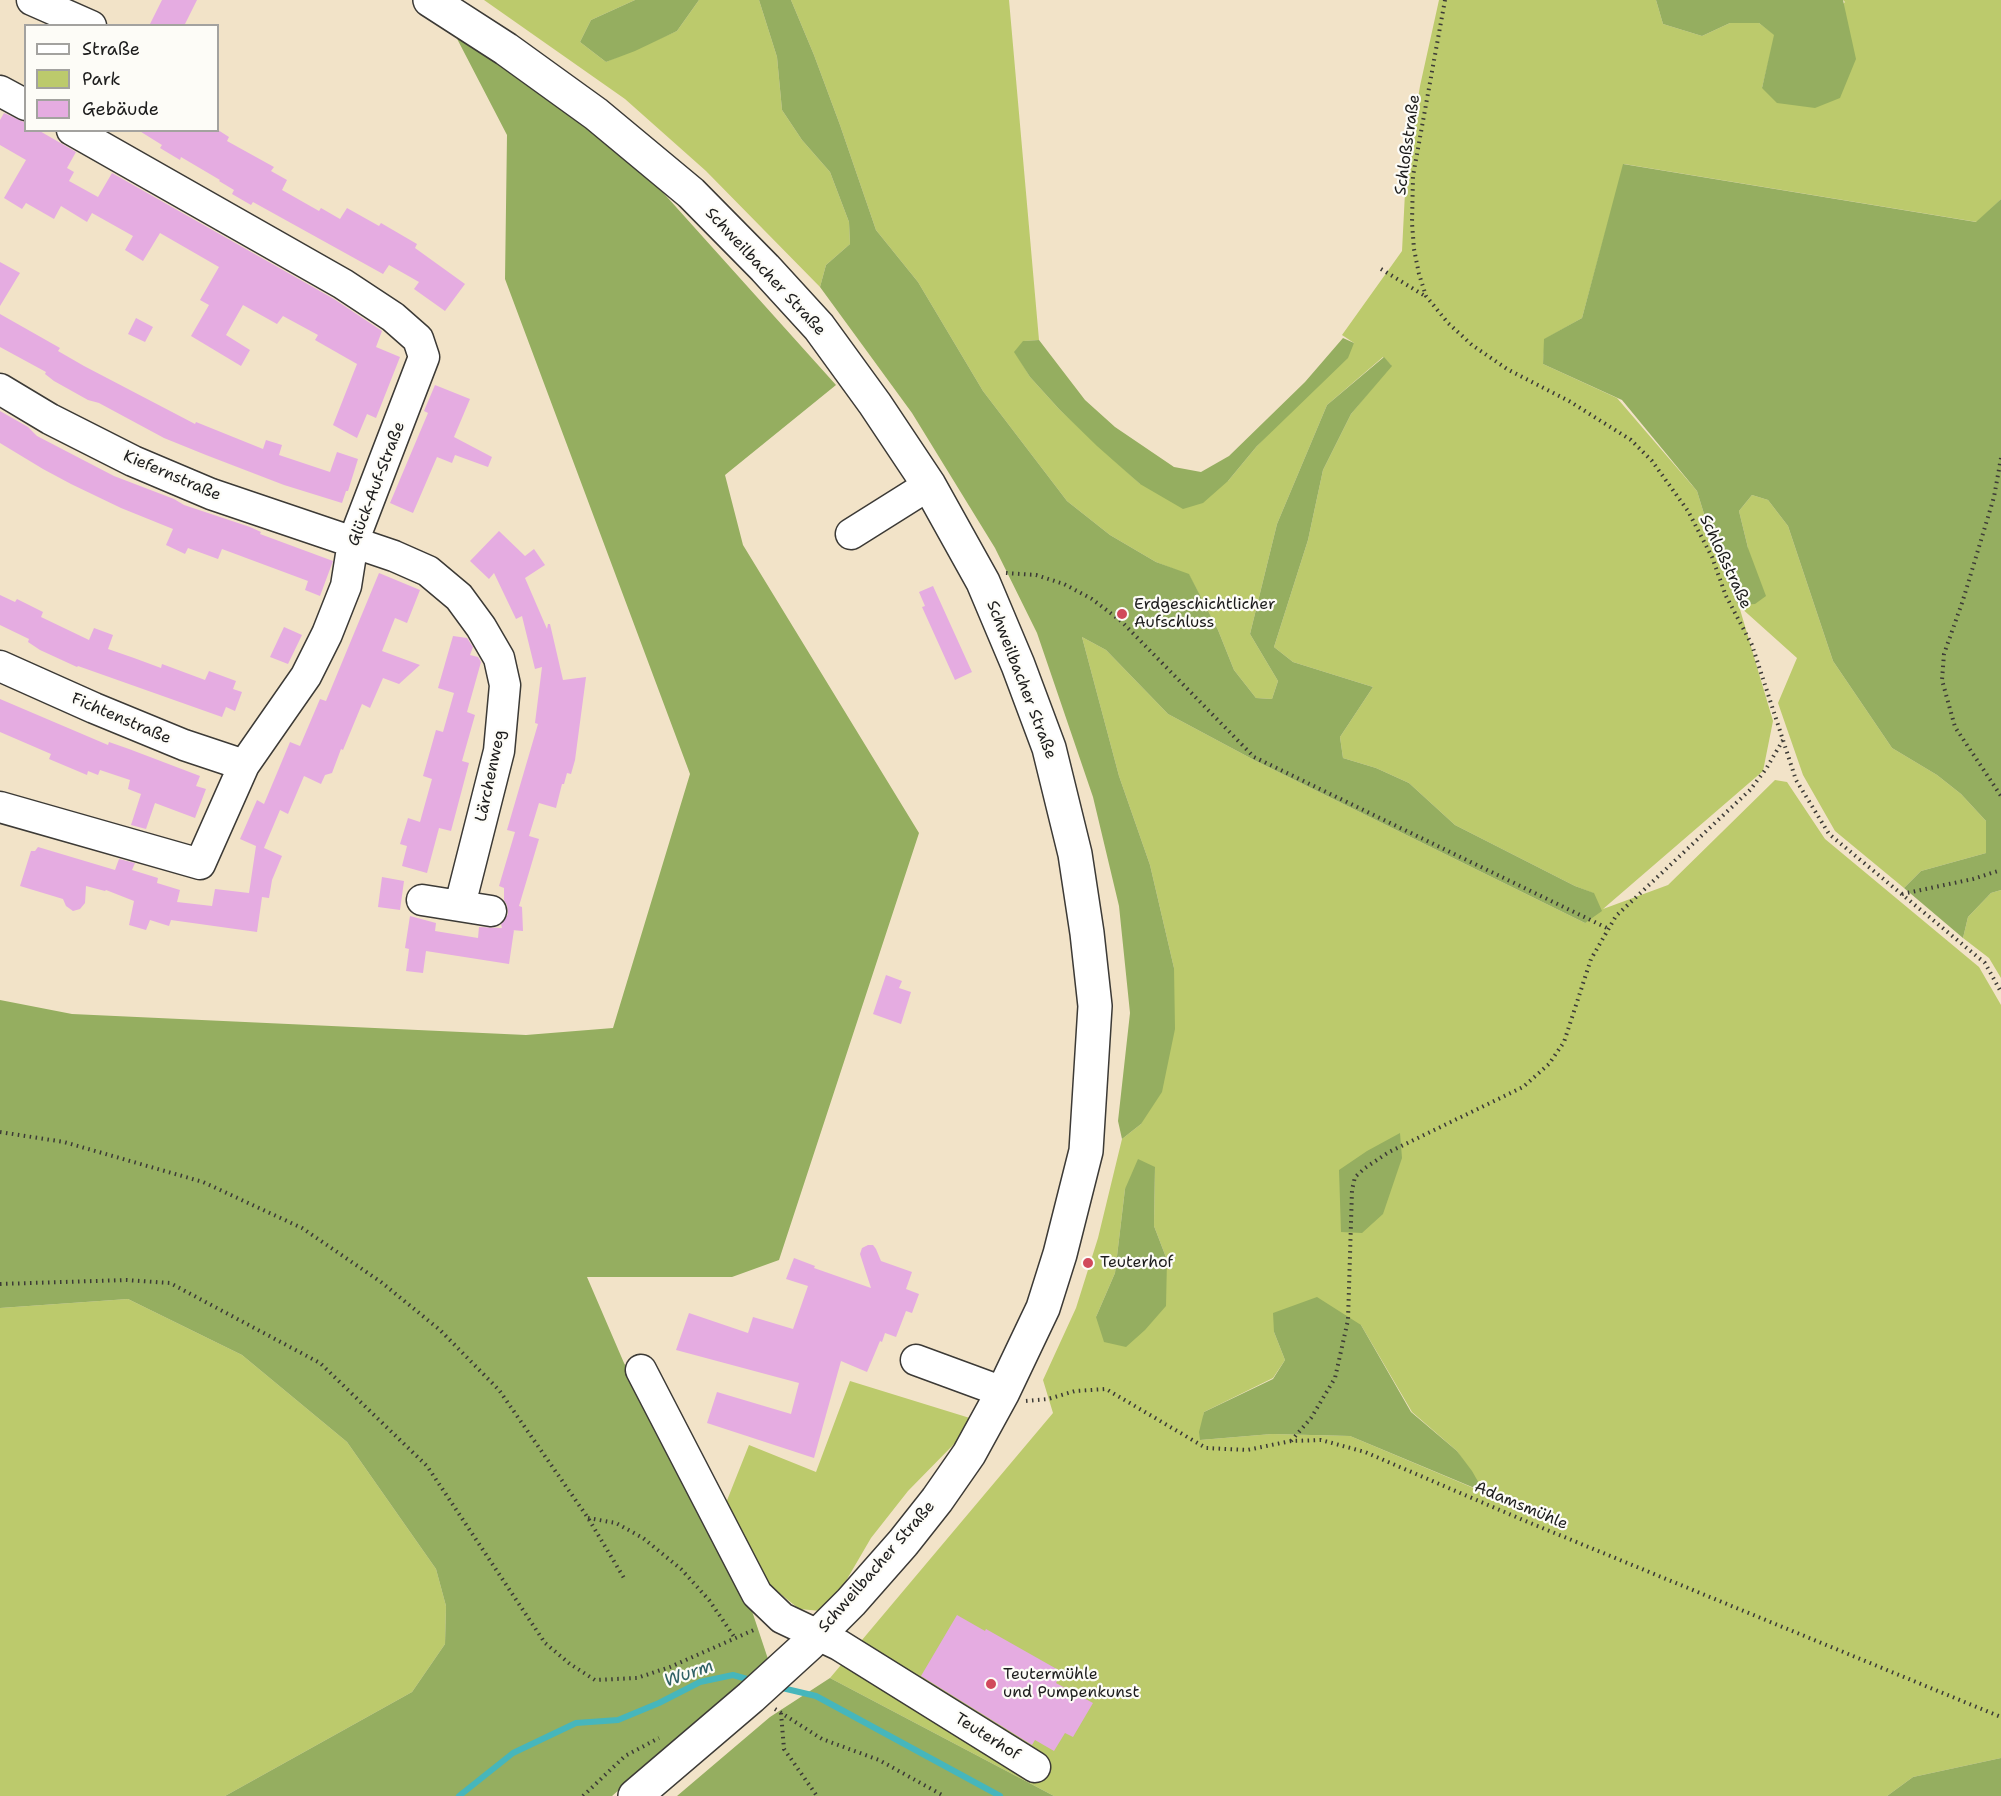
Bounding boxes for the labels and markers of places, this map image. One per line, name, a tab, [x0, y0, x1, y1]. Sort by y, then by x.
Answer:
place label: Erdgeschichtlicher Aufschluss	[1134, 595, 1275, 633]
marker: Erdgeschichtlicher Aufschluss	[1115, 607, 1129, 621]
place label: Teuterhof	[1100, 1253, 1173, 1273]
marker: Teuterhof	[1081, 1256, 1095, 1270]
place label: Teutermühle und Pumpenkunst	[1003, 1665, 1139, 1703]
marker: Teutermühle und Pumpenkunst	[984, 1677, 998, 1691]

